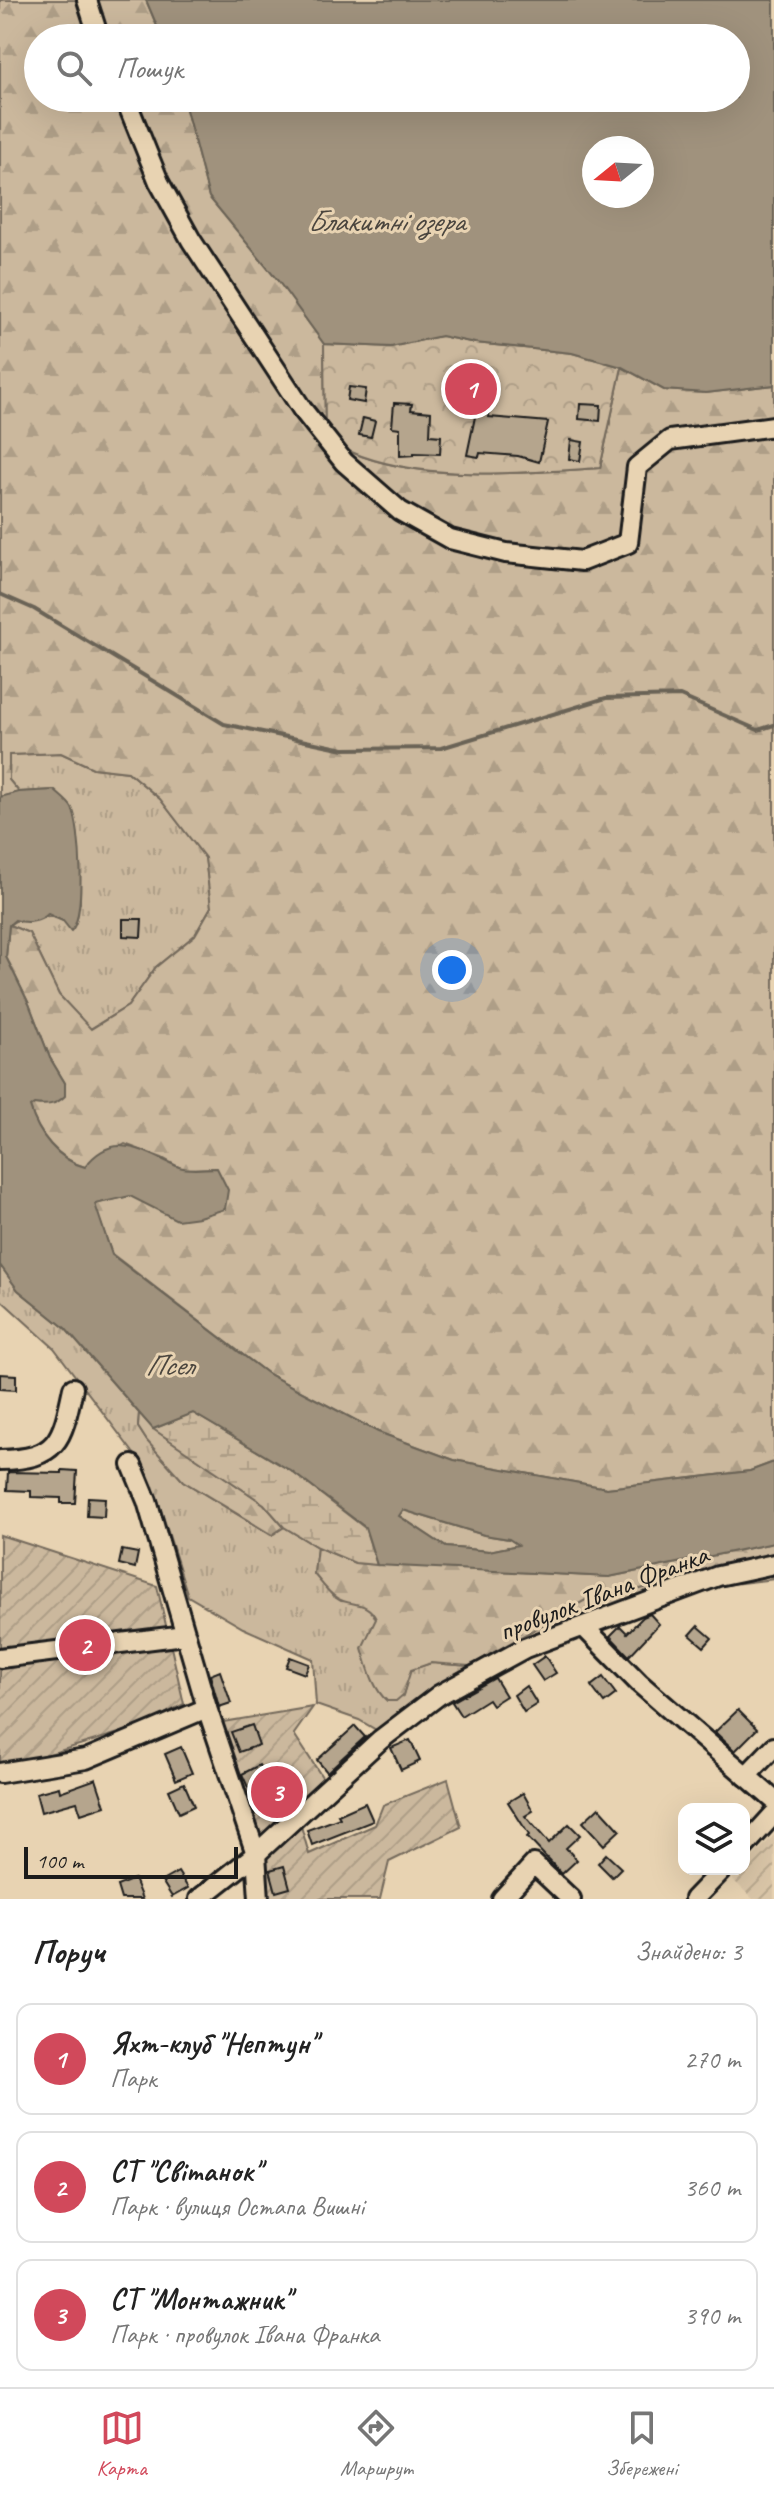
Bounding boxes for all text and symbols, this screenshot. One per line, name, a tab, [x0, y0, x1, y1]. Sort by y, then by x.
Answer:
search box	[24, 24, 750, 112]
icon: search	[52, 46, 96, 90]
text: Пошук	[116, 49, 183, 87]
north arrow	[582, 136, 654, 208]
water label: Блакитні озера	[307, 202, 468, 240]
pin: 1	[445, 359, 497, 419]
your location	[432, 950, 472, 990]
water label: Псел	[145, 1346, 197, 1384]
street label: провулок Івана Франка	[494, 1536, 714, 1648]
pin: 2	[59, 1615, 111, 1675]
pin: 3	[251, 1762, 303, 1822]
map controls	[678, 1803, 750, 1875]
button: layers	[678, 1803, 750, 1875]
scale bar	[24, 1843, 238, 1879]
text: 100 m	[36, 1847, 83, 1875]
text: Поруч	[32, 1930, 105, 1973]
text: Знайдено: 3	[635, 1935, 742, 1968]
text: Яхт-клуб "Нептун"	[110, 2024, 317, 2062]
text: 1	[54, 2043, 66, 2076]
text: 270 m	[684, 2043, 740, 2076]
text: Парк	[110, 2062, 156, 2095]
text: СТ "Світанок"	[110, 2152, 261, 2190]
text: 2	[54, 2171, 66, 2204]
text: 360 m	[684, 2171, 740, 2204]
text: Парк · вулиця Остапа Вишні	[110, 2190, 364, 2223]
text: СТ "Монтажник"	[110, 2280, 291, 2318]
text: 3	[54, 2299, 66, 2332]
text: 390 m	[684, 2299, 740, 2332]
text: Парк · провулок Івана Франка	[110, 2318, 379, 2351]
tab: Карта	[97, 2406, 147, 2482]
tab: Маршрут	[340, 2406, 413, 2482]
tab: Збережені	[606, 2406, 677, 2482]

